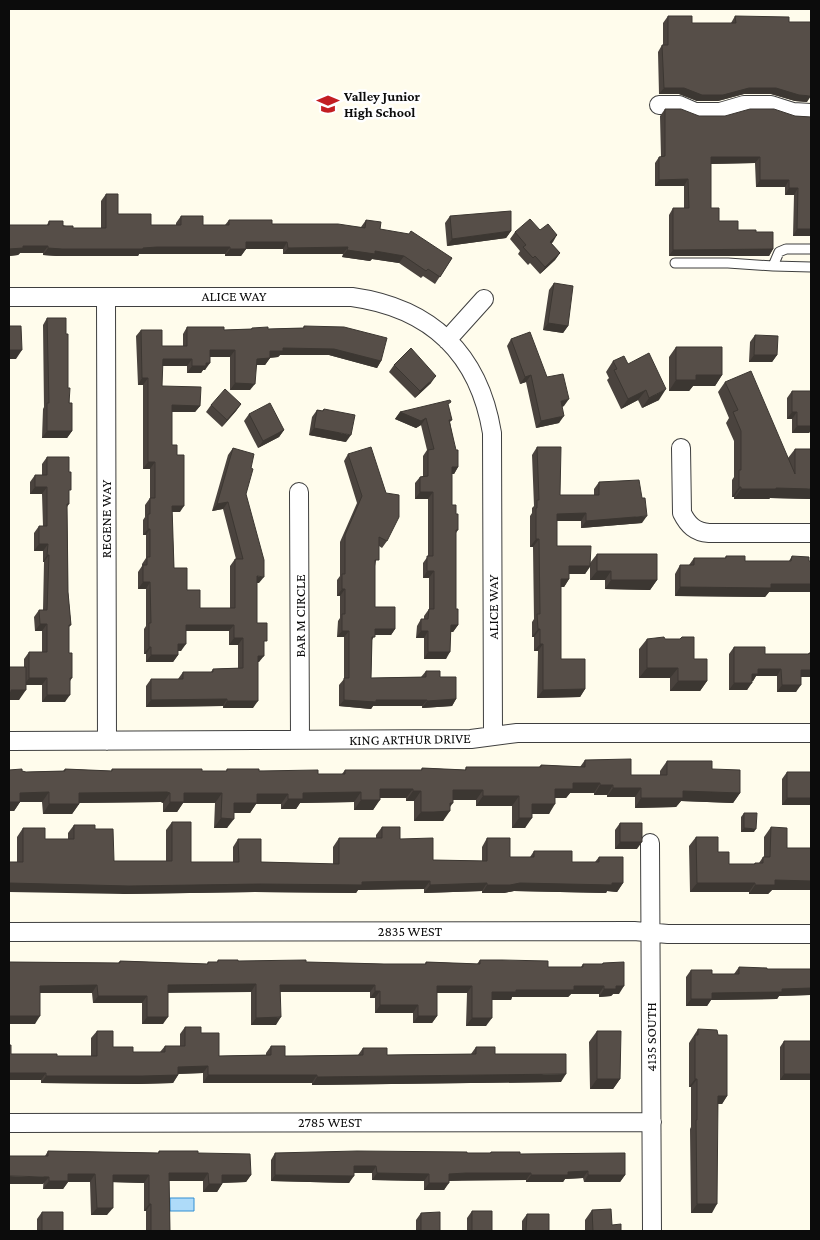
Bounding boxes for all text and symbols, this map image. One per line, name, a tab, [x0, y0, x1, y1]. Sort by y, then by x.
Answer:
place label: Valley Junior High School	[343, 88, 421, 120]
school or university icon: Valley Junior High School	[315, 91, 341, 117]
street label: ALICE WAY	[202, 288, 267, 304]
street label: REGENE WAY	[98, 479, 114, 558]
street label: BAR M CIRCLE	[292, 574, 308, 658]
street label: ALICE WAY	[485, 574, 501, 639]
street label: KING ARTHUR DRIVE	[349, 730, 471, 748]
street label: 2835 WEST	[378, 923, 443, 939]
street label: 4135 SOUTH	[643, 1002, 659, 1072]
street label: 2785 WEST	[298, 1114, 362, 1130]

